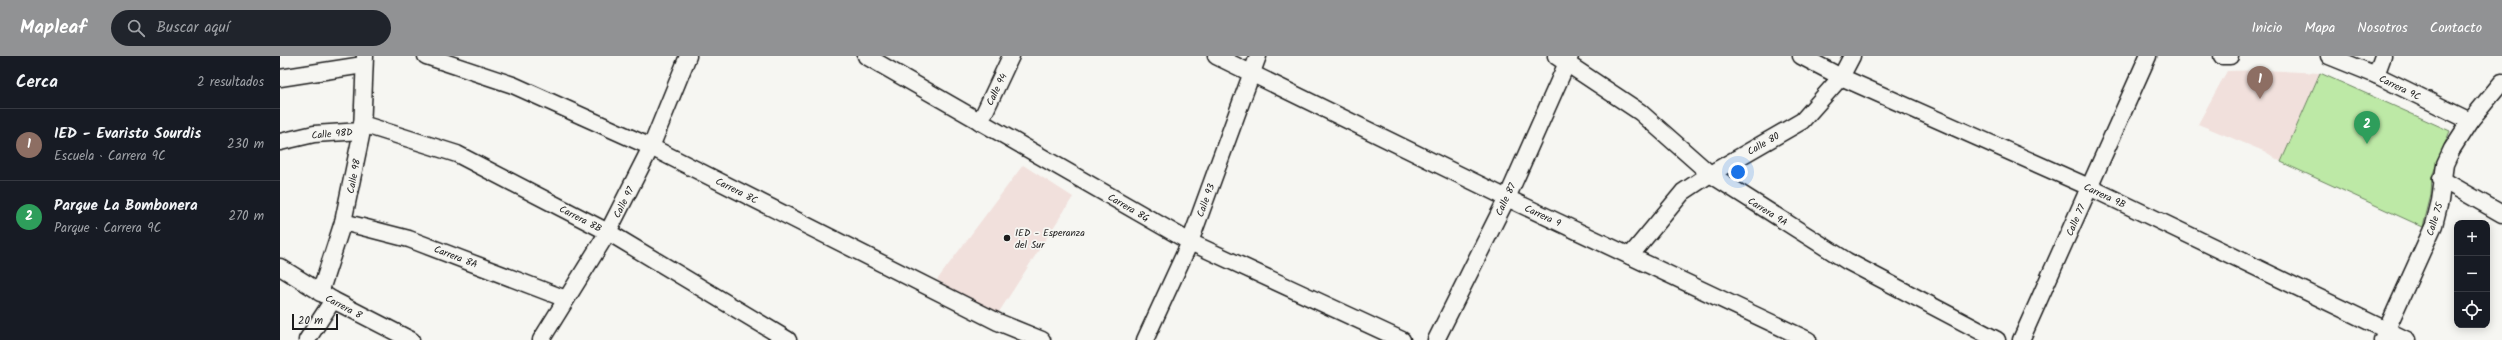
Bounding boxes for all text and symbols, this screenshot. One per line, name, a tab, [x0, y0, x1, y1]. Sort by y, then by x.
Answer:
search box	[111, 10, 391, 46]
text: Mapleaf	[20, 13, 87, 43]
text: Buscar aquí	[157, 16, 229, 40]
icon: search	[125, 17, 147, 39]
text: Inicio	[2251, 17, 2282, 39]
text: Mapa	[2304, 17, 2335, 39]
text: Nosotros	[2357, 17, 2408, 39]
text: Contacto	[2430, 17, 2482, 39]
pin: 1	[2247, 66, 2273, 99]
text: Cerca	[16, 69, 58, 96]
street label: Calle 94	[982, 70, 1012, 108]
street label: Carrera 9C	[2376, 71, 2423, 105]
text: 2 resultados	[197, 72, 264, 93]
pin: 2	[2354, 111, 2380, 144]
text: IED - Evaristo Sourdis	[54, 122, 201, 146]
street label: Calle 98D	[311, 124, 354, 144]
street label: Calle 80	[1744, 128, 1783, 160]
text: 1	[27, 134, 31, 155]
text: 230 m	[227, 134, 264, 155]
text: Escuela · Carrera 9C	[54, 146, 166, 167]
street label: Calle 98	[343, 157, 365, 195]
your location	[1728, 162, 1748, 182]
street label: Carrera 8C	[712, 173, 761, 208]
street label: Carrera 9B	[2081, 179, 2128, 213]
street label: Calle 87	[1491, 180, 1521, 219]
street label: Calle 93	[1192, 181, 1219, 219]
street label: Calle 97	[609, 184, 639, 221]
street label: Carrera 8G	[1105, 189, 1152, 226]
street label: Carrera 9A	[1744, 193, 1791, 230]
text: Parque La Bombonera	[54, 194, 198, 218]
street label: Carrera 9	[1522, 200, 1564, 231]
street label: Calle 75	[2422, 200, 2448, 238]
street label: Carrera 8B	[556, 201, 605, 237]
street label: Calle 77	[2062, 202, 2090, 239]
text: 2	[25, 206, 33, 227]
text: 270 m	[228, 206, 264, 227]
text: Parque · Carrera 9C	[54, 218, 161, 239]
map controls	[2454, 220, 2490, 328]
button: +	[2454, 220, 2490, 256]
place label: IED - Esperanza del Sur	[1015, 225, 1085, 253]
marker: IED - Esperanza del Sur	[1002, 233, 1012, 243]
street label: Carrera 8A	[431, 241, 480, 273]
button: −	[2454, 256, 2490, 292]
street label: Carrera 8	[322, 290, 366, 324]
button: locate	[2454, 292, 2490, 328]
scale bar	[292, 312, 338, 331]
text: 20 m	[298, 312, 323, 330]

